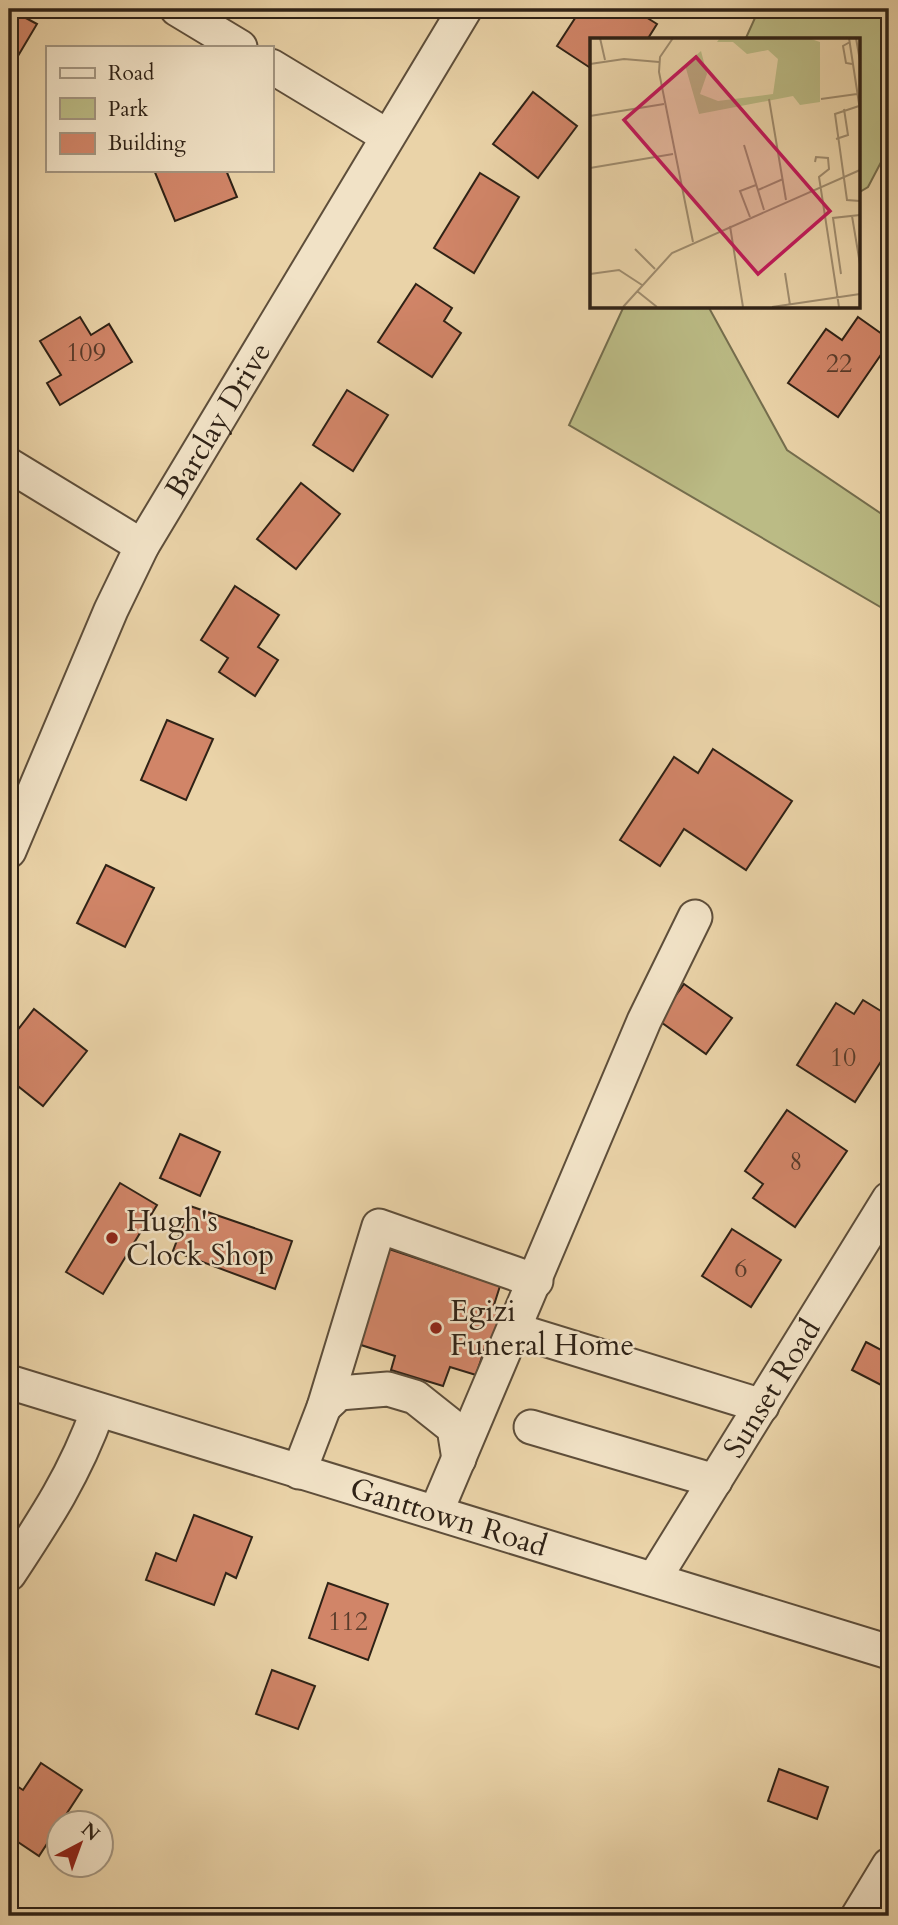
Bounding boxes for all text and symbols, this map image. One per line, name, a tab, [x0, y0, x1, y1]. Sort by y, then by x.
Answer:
inset map	[590, 38, 860, 308]
legend	[46, 46, 273, 172]
text: Road	[108, 59, 154, 88]
text: Park	[108, 95, 149, 124]
text: Building	[108, 129, 186, 158]
house number: 109	[66, 335, 106, 370]
street label: Barclay Drive	[156, 335, 281, 506]
house number: 22	[826, 346, 852, 381]
house number: 10	[830, 1040, 856, 1075]
house number: 8	[789, 1144, 803, 1179]
place label: Hugh's Clock Shop	[126, 1201, 274, 1276]
marker: Hugh's Clock Shop	[104, 1230, 120, 1246]
house number: 6	[734, 1251, 748, 1286]
place label: Egizi Funeral Home	[450, 1291, 634, 1366]
street label: Sunset Road	[714, 1312, 831, 1466]
marker: Egizi Funeral Home	[428, 1320, 444, 1336]
street label: Ganttown Road	[345, 1468, 552, 1567]
house number: 112	[328, 1604, 368, 1639]
north arrow	[46, 1810, 116, 1880]
text: N	[76, 1817, 106, 1847]

